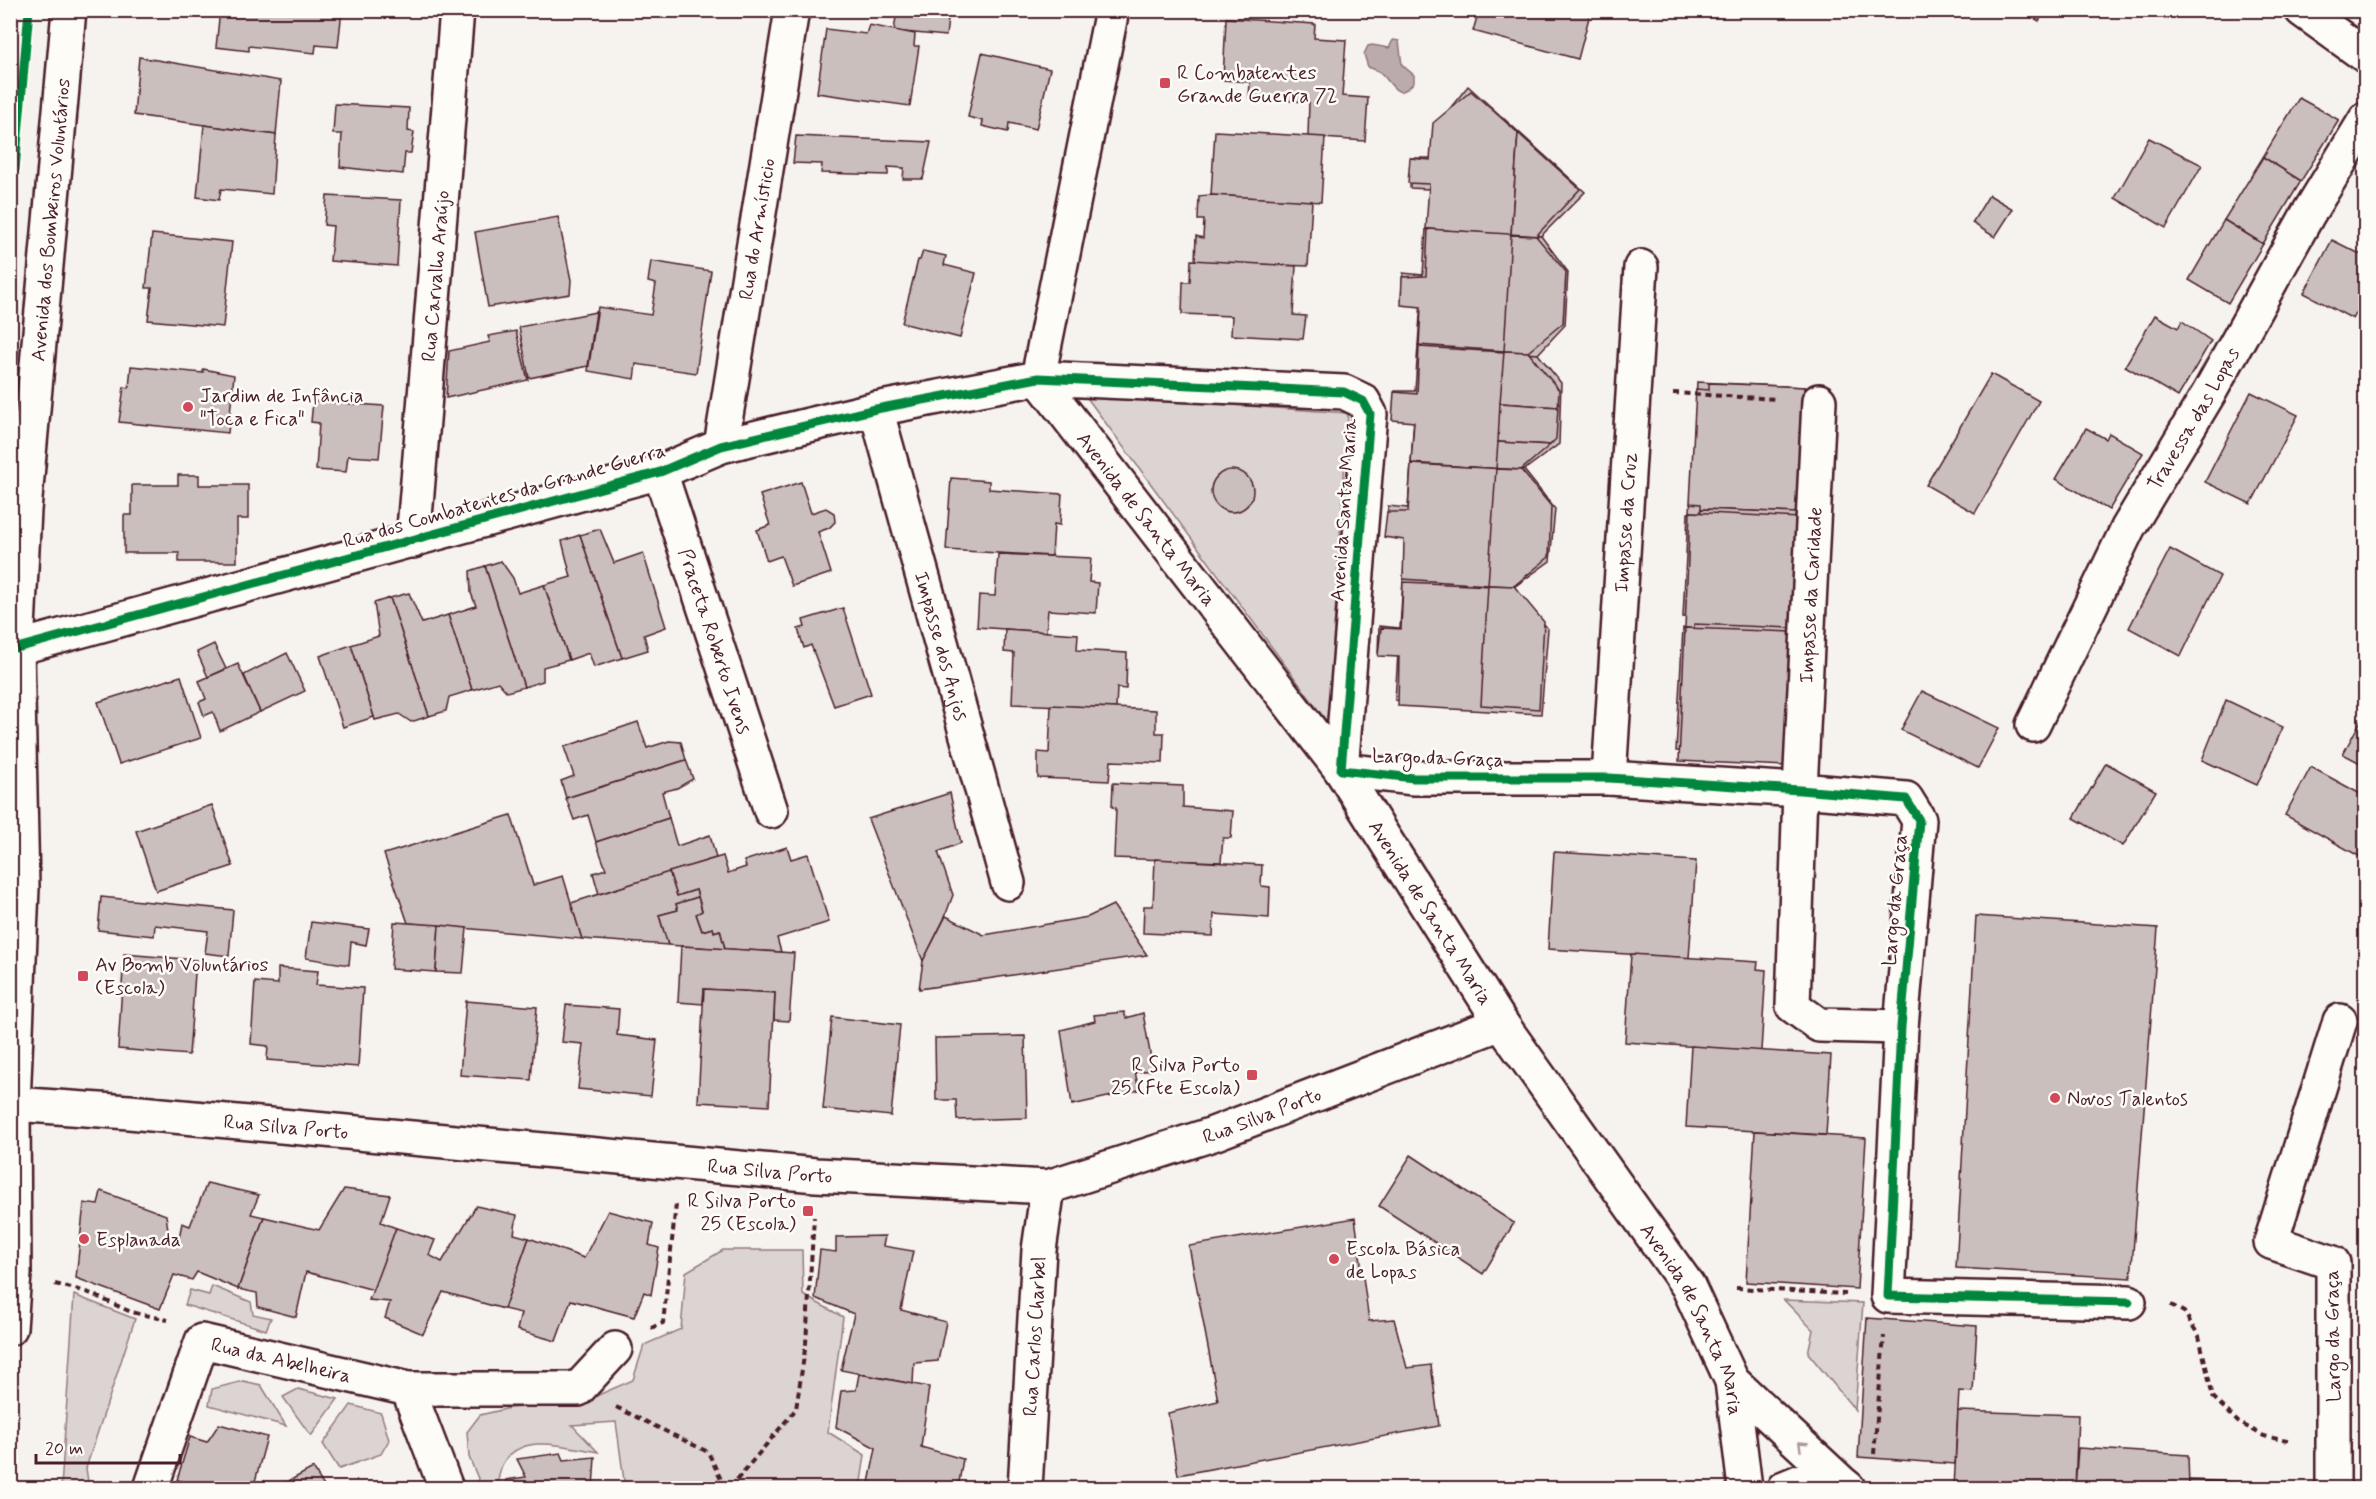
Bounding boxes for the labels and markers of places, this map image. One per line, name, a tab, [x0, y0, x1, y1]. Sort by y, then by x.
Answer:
place label: R Combatentes Grande Guerra 72	[1177, 60, 1337, 110]
marker: R Combatentes Grande Guerra 72	[1158, 76, 1172, 90]
place label: Jardim de Infância "Toca e Fica"	[200, 383, 364, 433]
marker: Jardim de Infância "Toca e Fica"	[181, 400, 195, 414]
place label: Av Bomb Voluntários (Escola)	[95, 952, 268, 1002]
marker: Av Bomb Voluntários (Escola)	[76, 969, 90, 983]
place label: R Silva Porto 25 (Fte Escola)	[1111, 1052, 1240, 1102]
marker: R Silva Porto 25 (Fte Escola)	[1245, 1068, 1259, 1082]
place label: Novos Talentos	[2067, 1086, 2188, 1113]
marker: Novos Talentos	[2048, 1091, 2062, 1105]
place label: R Silva Porto 25 (Escola)	[688, 1188, 796, 1238]
marker: R Silva Porto 25 (Escola)	[801, 1204, 815, 1218]
place label: Esplanada	[96, 1227, 181, 1254]
marker: Esplanada	[77, 1232, 91, 1246]
place label: Escola Básica de Lopas	[1346, 1236, 1460, 1286]
marker: Escola Básica de Lopas	[1327, 1252, 1341, 1266]

